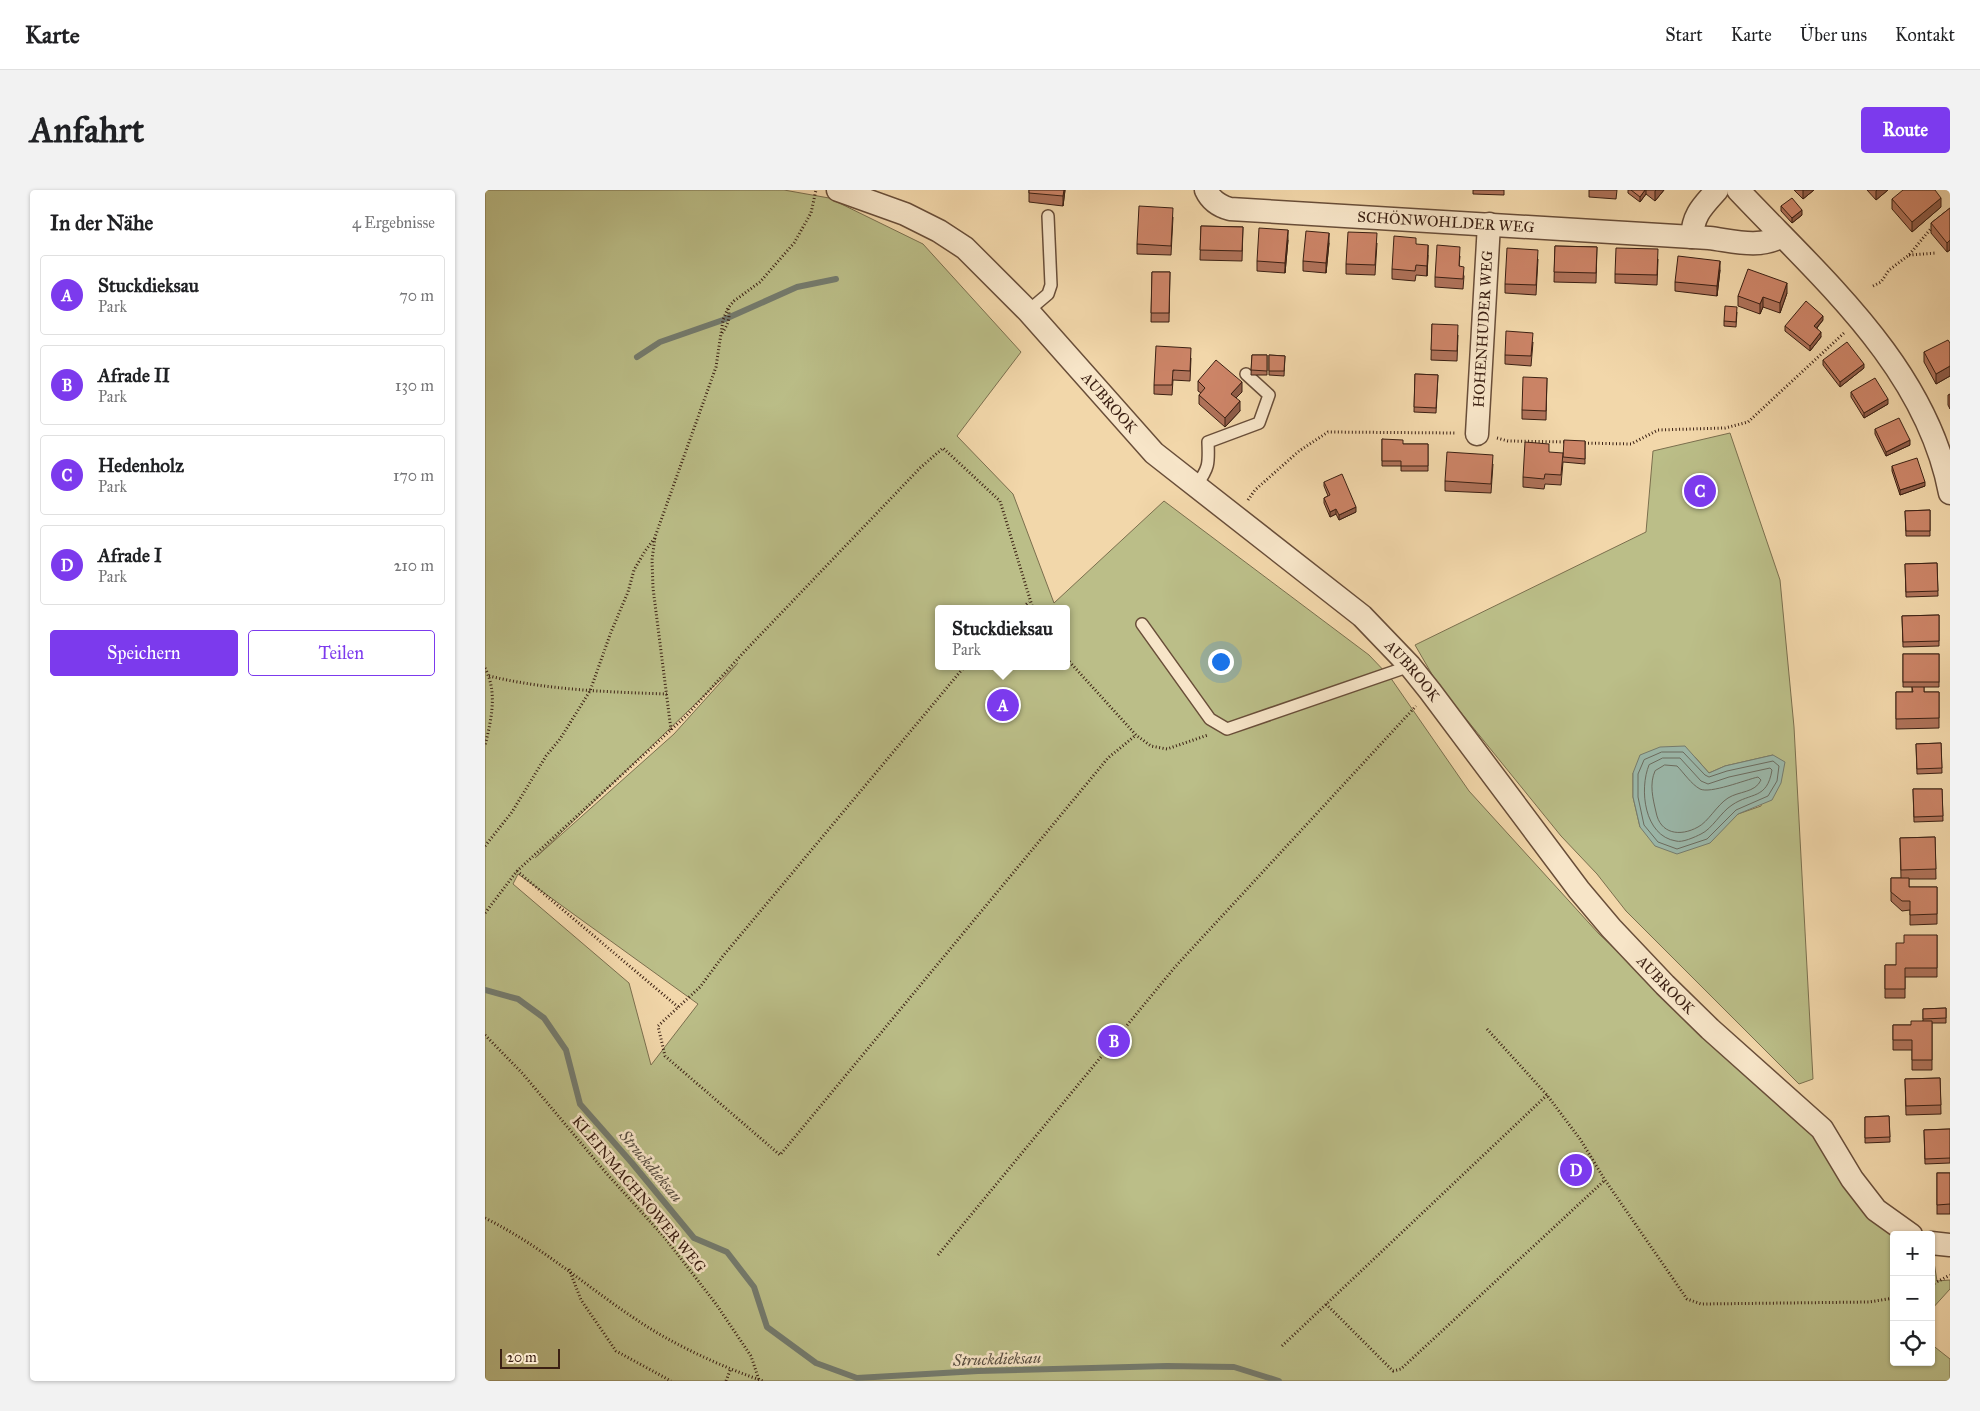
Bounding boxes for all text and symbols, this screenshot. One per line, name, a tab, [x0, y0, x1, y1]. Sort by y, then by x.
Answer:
text: Karte	[25, 20, 80, 50]
text: Start	[1665, 24, 1703, 46]
text: Karte	[1731, 24, 1772, 46]
text: Über uns	[1800, 24, 1867, 46]
text: Kontakt	[1895, 24, 1955, 46]
button: Route	[1861, 107, 1950, 153]
text: Anfahrt	[30, 109, 144, 152]
street label: SCHÖNWOHLDER WEG	[1357, 208, 1535, 236]
text: In der Nähe	[50, 210, 153, 236]
text: 4 Ergebnisse	[352, 213, 435, 232]
street label: HOHENHUDER WEG	[1470, 250, 1496, 408]
text: Stuckdieksau	[98, 274, 199, 297]
text: A	[62, 286, 72, 305]
text: 70 m	[399, 286, 434, 305]
text: Park	[98, 297, 127, 316]
text: Afrade II	[98, 364, 170, 387]
street label: AUBROOK	[1077, 368, 1141, 437]
text: B	[62, 376, 72, 395]
text: 130 m	[395, 376, 434, 395]
text: Park	[98, 387, 127, 406]
text: Hedenholz	[98, 454, 184, 477]
text: C	[62, 466, 72, 485]
text: 170 m	[393, 466, 434, 485]
pin: C	[1684, 472, 1716, 510]
text: Park	[98, 477, 127, 496]
text: Afrade I	[98, 544, 162, 567]
text: D	[61, 556, 73, 575]
text: 210 m	[394, 556, 434, 575]
text: Park	[98, 567, 127, 586]
popup	[935, 605, 1070, 670]
text: Stuckdieksau	[952, 617, 1053, 640]
button: Speichern	[50, 630, 238, 676]
button: Teilen	[248, 630, 435, 676]
street label: AUBROOK	[1381, 636, 1444, 705]
text: Park	[952, 640, 981, 659]
your location	[1208, 649, 1234, 675]
pin: A	[987, 686, 1019, 724]
street label: AUBROOK	[1632, 951, 1699, 1018]
pin: B	[1098, 1022, 1130, 1060]
street label: KLEINMACHNOWER WEG	[568, 1112, 710, 1276]
water label: Struckdieksau	[615, 1125, 687, 1206]
pin: D	[1560, 1151, 1592, 1189]
map controls	[1890, 1231, 1935, 1366]
button: +	[1890, 1231, 1935, 1276]
button: −	[1890, 1276, 1935, 1321]
button: locate	[1890, 1321, 1935, 1366]
scale bar	[500, 1346, 560, 1369]
water label: Struckdieksau	[952, 1348, 1041, 1370]
text: 20 m	[507, 1349, 537, 1366]

